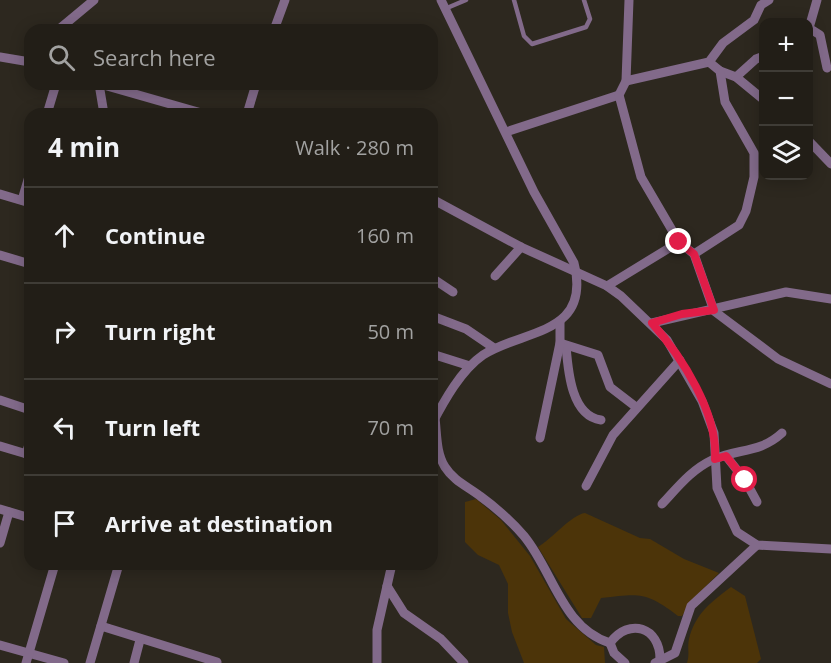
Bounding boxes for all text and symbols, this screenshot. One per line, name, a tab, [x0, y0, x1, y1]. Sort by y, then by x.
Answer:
map controls	[759, 18, 813, 180]
button: +	[759, 18, 813, 72]
search box	[24, 24, 438, 90]
icon: search	[45, 41, 78, 74]
text: Search here	[93, 42, 216, 72]
button: −	[759, 72, 813, 126]
button: layers	[759, 126, 813, 180]
text: 4 min	[48, 129, 120, 165]
text: Walk · 280 m	[295, 134, 414, 161]
icon: ahead	[48, 219, 81, 252]
text: Continue	[105, 220, 205, 250]
text: 160 m	[356, 222, 414, 249]
route end	[665, 228, 691, 254]
icon: right	[48, 315, 81, 348]
text: Turn right	[105, 316, 216, 346]
text: 50 m	[367, 318, 414, 345]
icon: left	[48, 411, 81, 444]
text: Turn left	[105, 412, 200, 442]
text: 70 m	[367, 414, 414, 441]
route start	[731, 466, 757, 492]
icon: arrive	[48, 507, 81, 540]
text: Arrive at destination	[105, 508, 333, 538]

